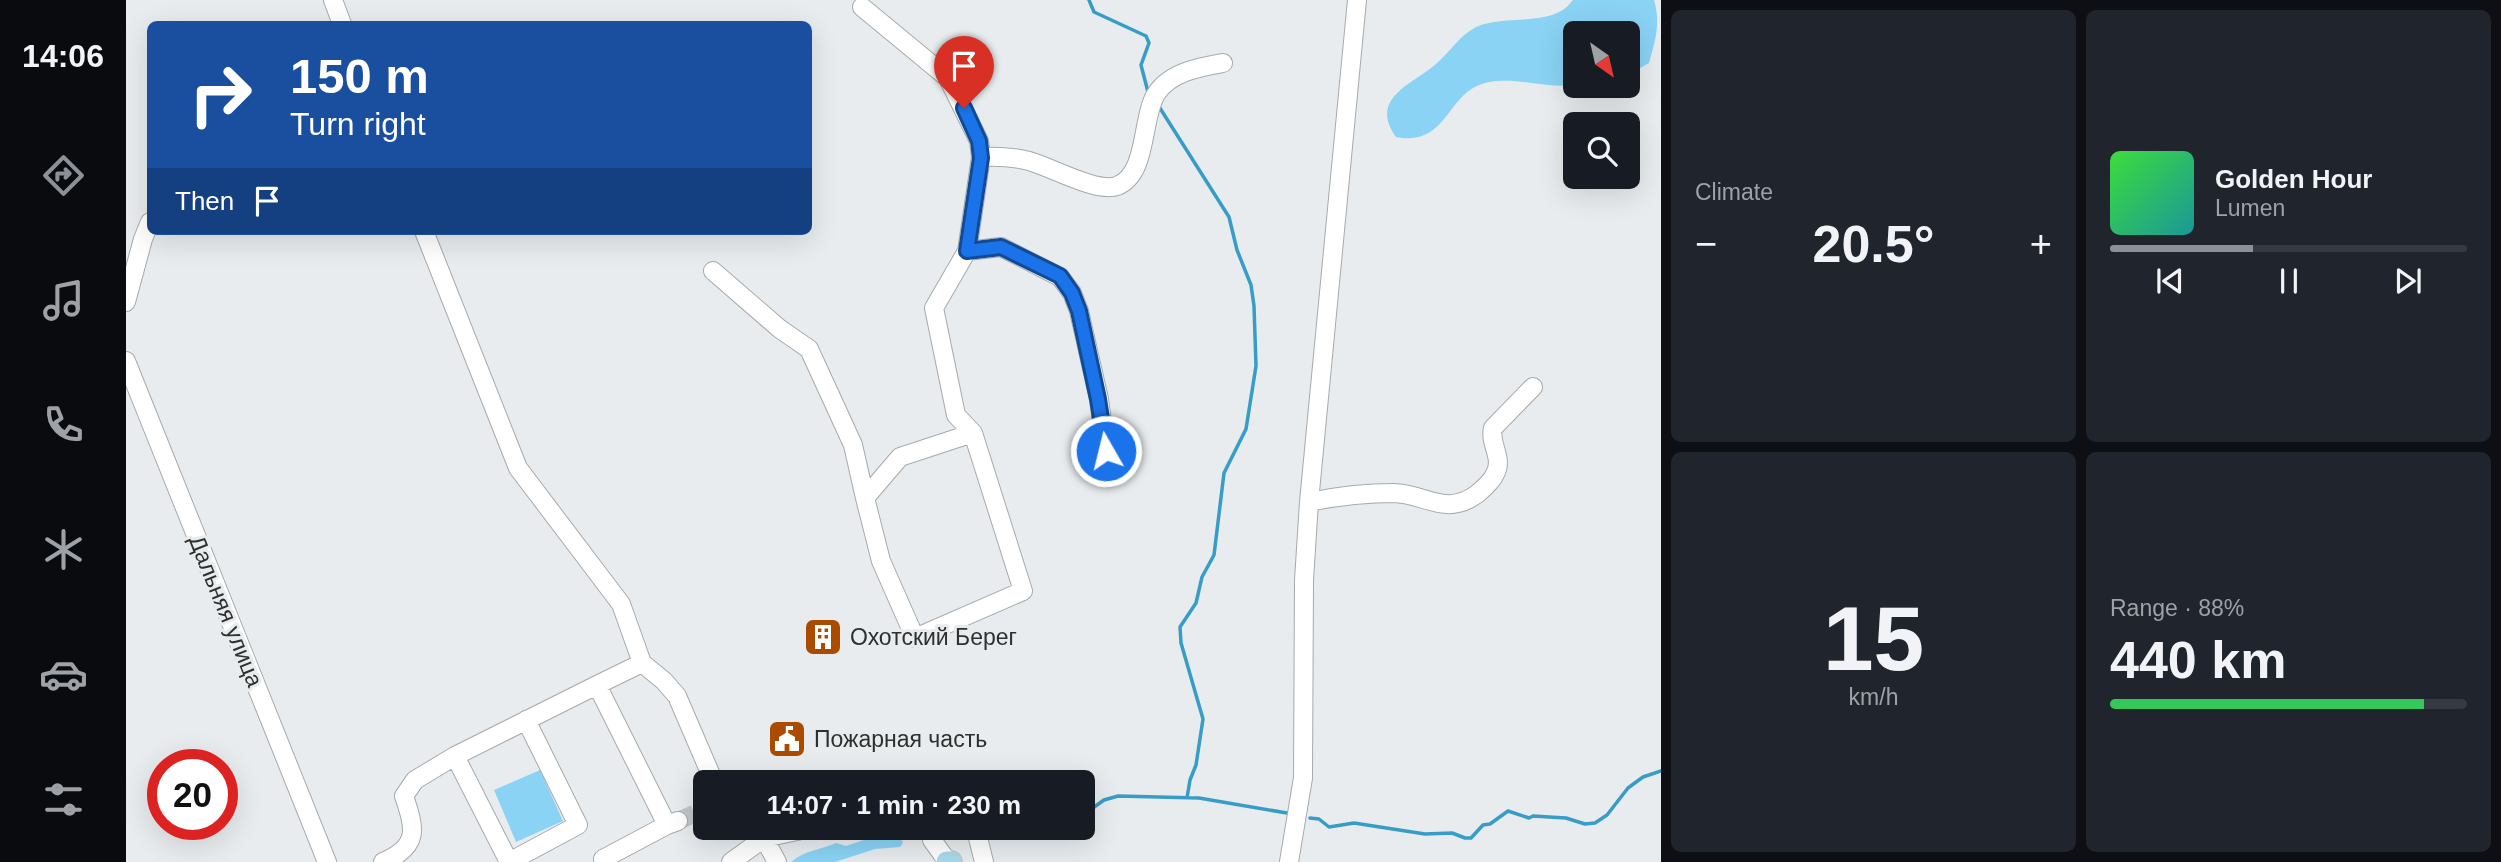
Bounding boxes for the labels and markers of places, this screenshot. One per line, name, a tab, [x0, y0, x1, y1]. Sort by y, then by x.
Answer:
pin	[934, 36, 994, 108]
building icon: Охотский Берег	[802, 616, 844, 658]
place label: Охотский Берег	[850, 624, 1017, 650]
public building icon: Пожарная часть	[766, 718, 808, 760]
place label: Пожарная часть	[814, 726, 987, 752]

